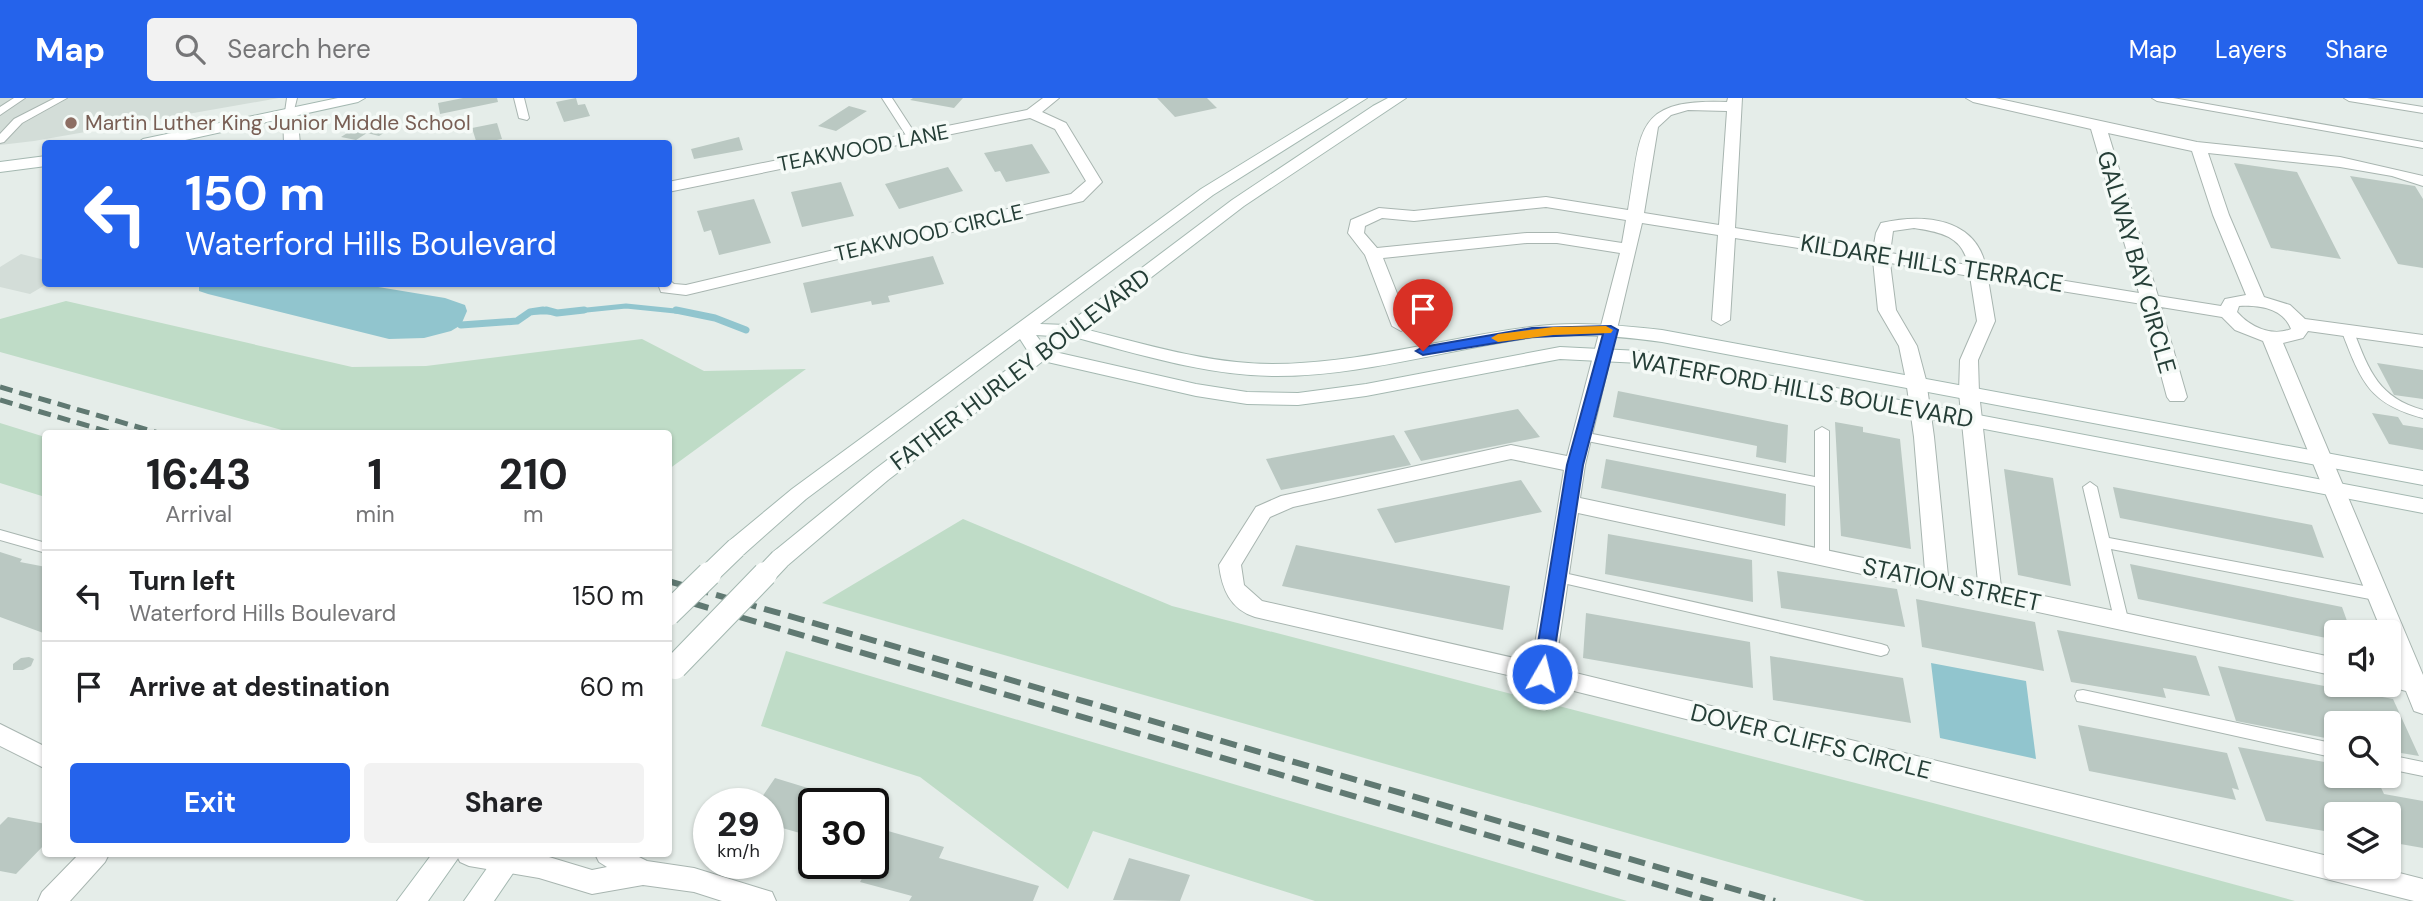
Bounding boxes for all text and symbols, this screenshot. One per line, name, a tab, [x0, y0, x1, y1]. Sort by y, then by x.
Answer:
search box	[147, 18, 637, 81]
text: Map	[35, 28, 105, 71]
icon: search	[171, 30, 209, 68]
text: Search here	[227, 32, 371, 66]
text: Map	[2129, 34, 2177, 65]
text: Layers	[2215, 34, 2287, 65]
text: Share	[2325, 34, 2388, 65]
place label: Martin Luther King Junior Middle School	[85, 109, 471, 137]
marker: Martin Luther King Junior Middle School	[63, 115, 79, 131]
street label: TEAKWOOD LANE	[775, 118, 951, 178]
street label: GALWAY BAY CIRCLE	[2090, 147, 2184, 377]
text: 150 m	[185, 161, 325, 225]
icon: left	[70, 168, 161, 259]
street label: TEAKWOOD CIRCLE	[832, 198, 1026, 268]
text: Waterford Hills Boulevard	[185, 223, 557, 265]
street label: KILDARE HILLS TERRACE	[1798, 227, 2066, 299]
street label: FATHER HURLEY BOULEVARD	[884, 261, 1156, 477]
pin	[1393, 279, 1453, 351]
icon: arrive	[1404, 290, 1442, 328]
street label: WATERFORD HILLS BOULEVARD	[1628, 344, 1976, 434]
text: 16:43	[146, 447, 251, 502]
text: 1	[367, 447, 383, 502]
text: 210	[499, 447, 568, 502]
text: Arrival	[165, 499, 232, 529]
text: min	[355, 499, 395, 529]
text: m	[523, 499, 544, 529]
street label: STATION STREET	[1860, 550, 2044, 618]
text: Turn left	[129, 564, 236, 598]
icon: left	[70, 577, 108, 615]
text: 150 m	[572, 579, 644, 613]
text: Waterford Hills Boulevard	[129, 598, 396, 628]
map controls	[2324, 620, 2401, 879]
button: sound	[2324, 620, 2401, 697]
position arrow	[1505, 637, 1579, 711]
icon: arrive	[70, 668, 108, 706]
text: Arrive at destination	[129, 670, 390, 704]
text: 60 m	[580, 670, 644, 704]
street label: DOVER CLIFFS CIRCLE	[1688, 696, 1934, 786]
button: search	[2324, 711, 2401, 788]
button: Exit	[70, 763, 350, 843]
button: Share	[364, 763, 644, 843]
speed limit sign: 30	[798, 788, 889, 879]
text: 29	[717, 801, 760, 847]
button: layers	[2324, 802, 2401, 879]
text: km/h	[717, 839, 760, 863]

